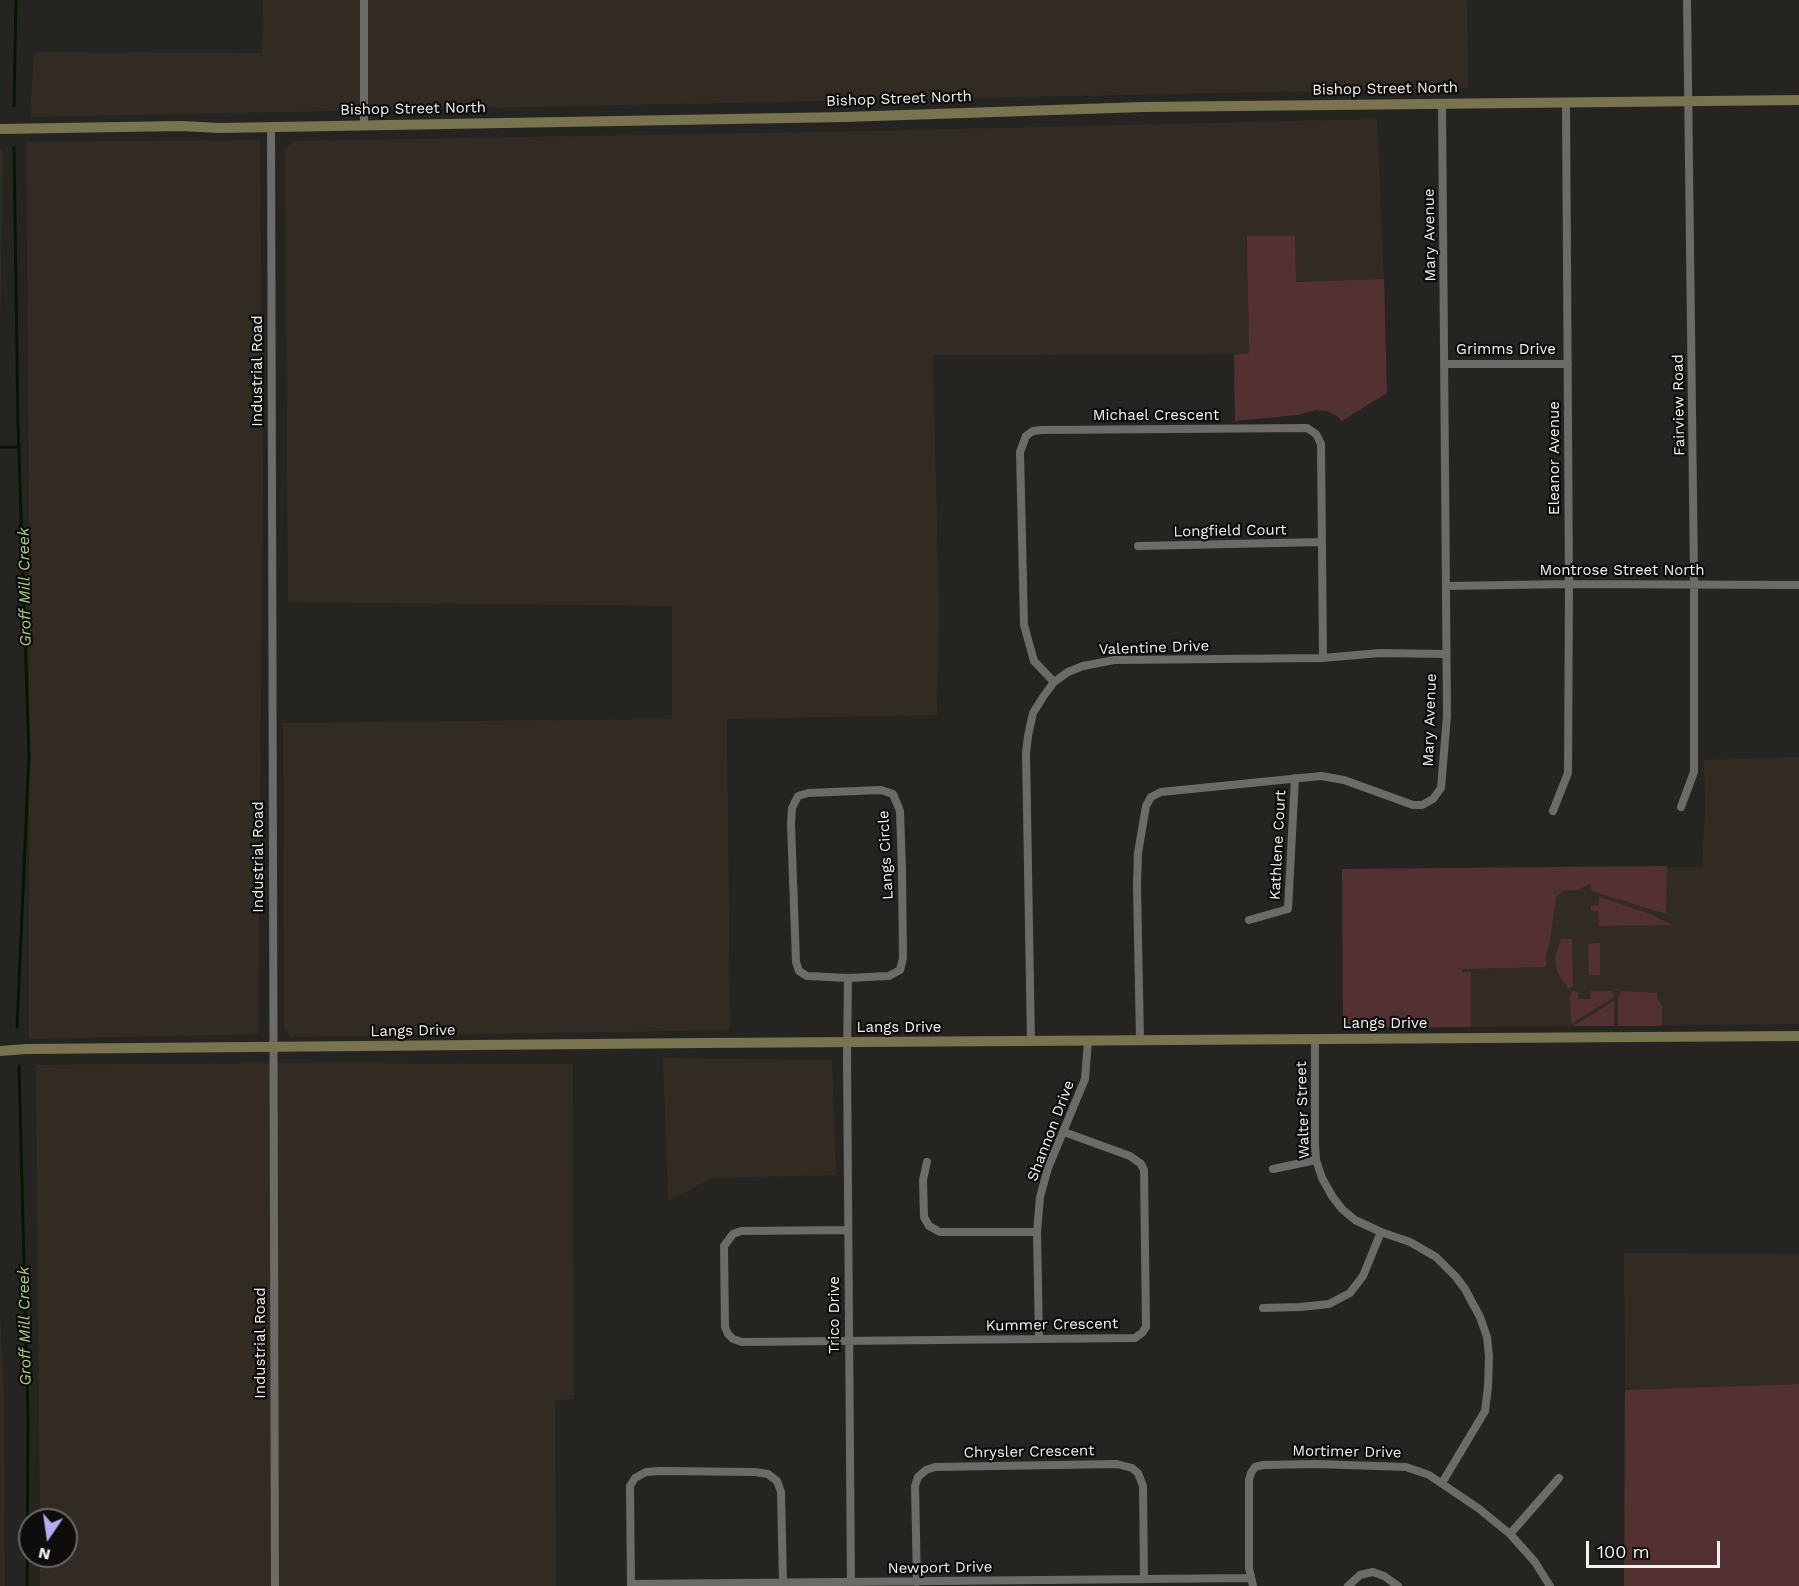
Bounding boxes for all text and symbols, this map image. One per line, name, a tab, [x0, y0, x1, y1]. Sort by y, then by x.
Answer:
street label: Bishop Street North	[1312, 79, 1458, 99]
street label: Bishop Street North	[826, 87, 972, 111]
street label: Bishop Street North	[340, 99, 486, 119]
street label: Mary Avenue	[1420, 188, 1440, 282]
street label: Industrial Road	[249, 315, 267, 427]
street label: Grimms Drive	[1456, 341, 1556, 359]
street label: Fairview Road	[1669, 354, 1689, 456]
street label: Eleanor Avenue	[1546, 401, 1564, 515]
street label: Michael Crescent	[1093, 407, 1219, 425]
street label: Longfield Court	[1173, 521, 1287, 541]
water label: Groff Mill Creek	[14, 527, 36, 647]
street label: Montrose Street North	[1539, 562, 1705, 580]
street label: Valentine Drive	[1099, 637, 1209, 659]
street label: Mary Avenue	[1419, 673, 1441, 767]
street label: Kathlene Court	[1266, 790, 1290, 900]
street label: Industrial Road	[250, 801, 268, 913]
street label: Langs Circle	[875, 810, 897, 900]
street label: Langs Drive	[1342, 1015, 1428, 1033]
street label: Langs Drive	[856, 1019, 942, 1037]
street label: Langs Drive	[370, 1021, 456, 1041]
street label: Walter Street	[1292, 1061, 1314, 1159]
street label: Shannon Drive	[1023, 1078, 1079, 1184]
water label: Groff Mill Creek	[14, 1266, 36, 1386]
street label: Trico Drive	[826, 1276, 844, 1354]
street label: Industrial Road	[252, 1287, 270, 1399]
street label: Kummer Crescent	[986, 1315, 1118, 1335]
street label: Chrysler Crescent	[963, 1442, 1095, 1462]
street label: Mortimer Drive	[1292, 1442, 1402, 1462]
north arrow	[18, 1508, 78, 1568]
scale bar	[1589, 1529, 1722, 1567]
text: 100 m	[1597, 1541, 1650, 1562]
text: N	[36, 1543, 52, 1565]
street label: Newport Drive	[888, 1558, 992, 1578]

